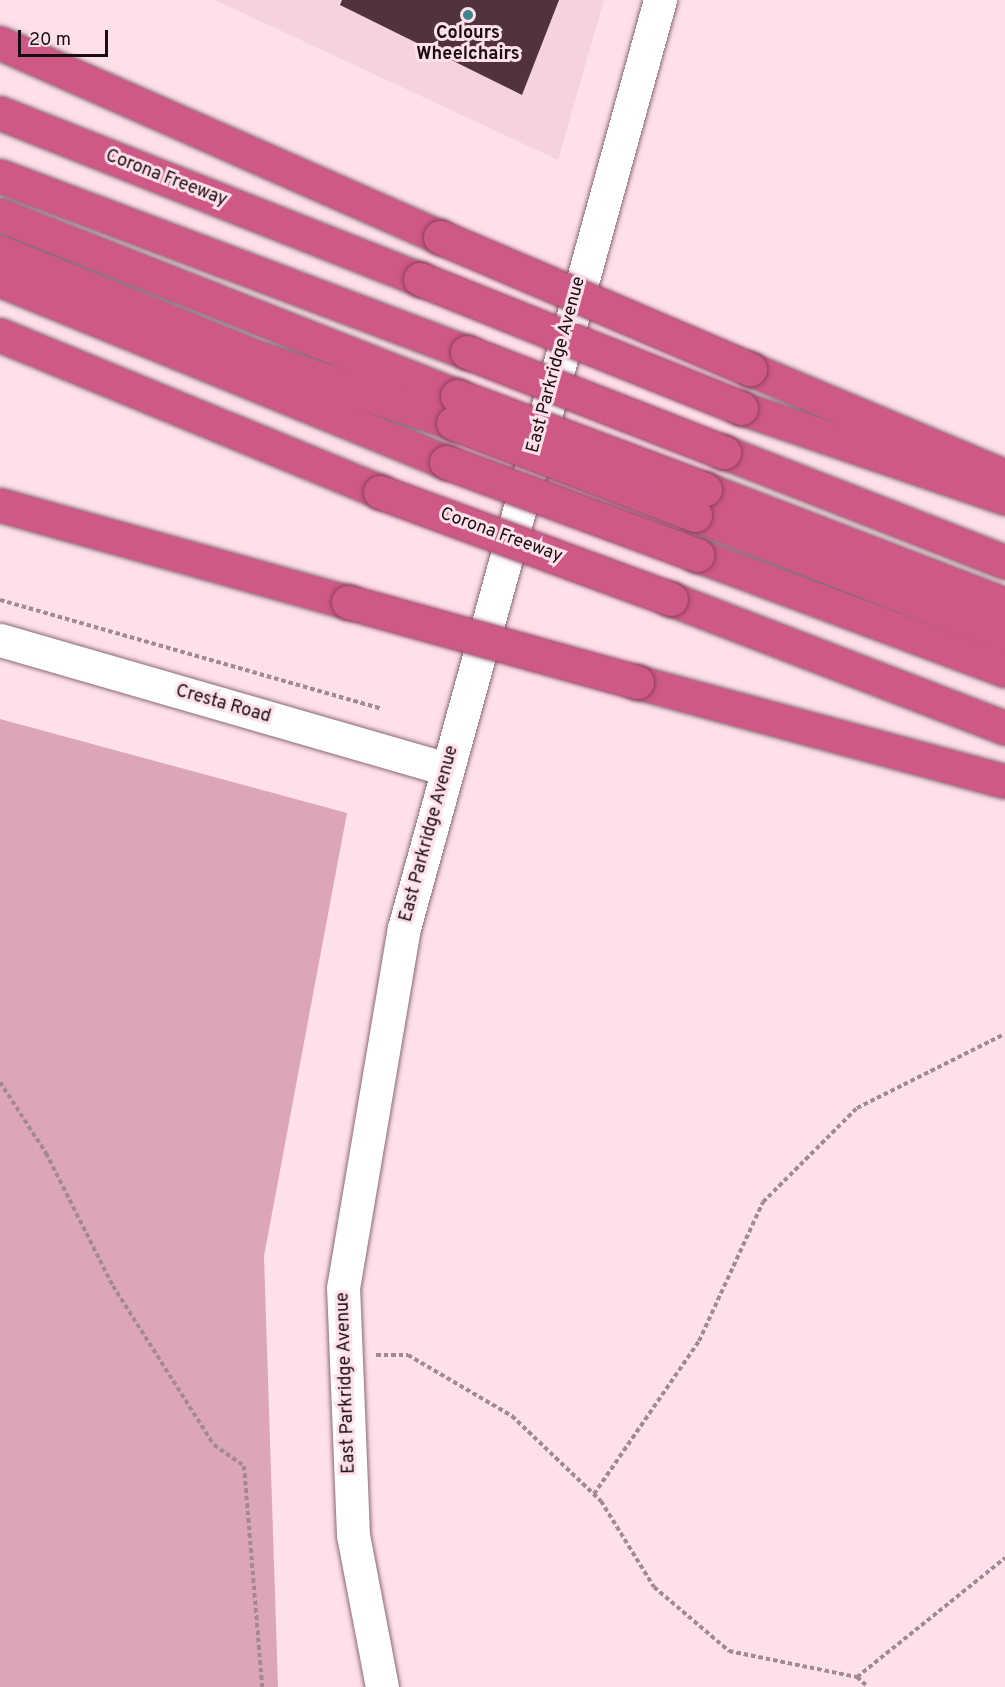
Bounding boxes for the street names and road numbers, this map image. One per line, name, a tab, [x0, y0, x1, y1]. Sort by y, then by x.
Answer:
street label: Corona Freeway	[102, 146, 230, 212]
street label: East Parkridge Avenue	[523, 274, 591, 456]
street label: Corona Freeway	[437, 504, 565, 568]
street label: Cresta Road	[173, 681, 273, 729]
street label: East Parkridge Avenue	[396, 743, 464, 925]
street label: East Parkridge Avenue	[333, 1291, 361, 1475]

